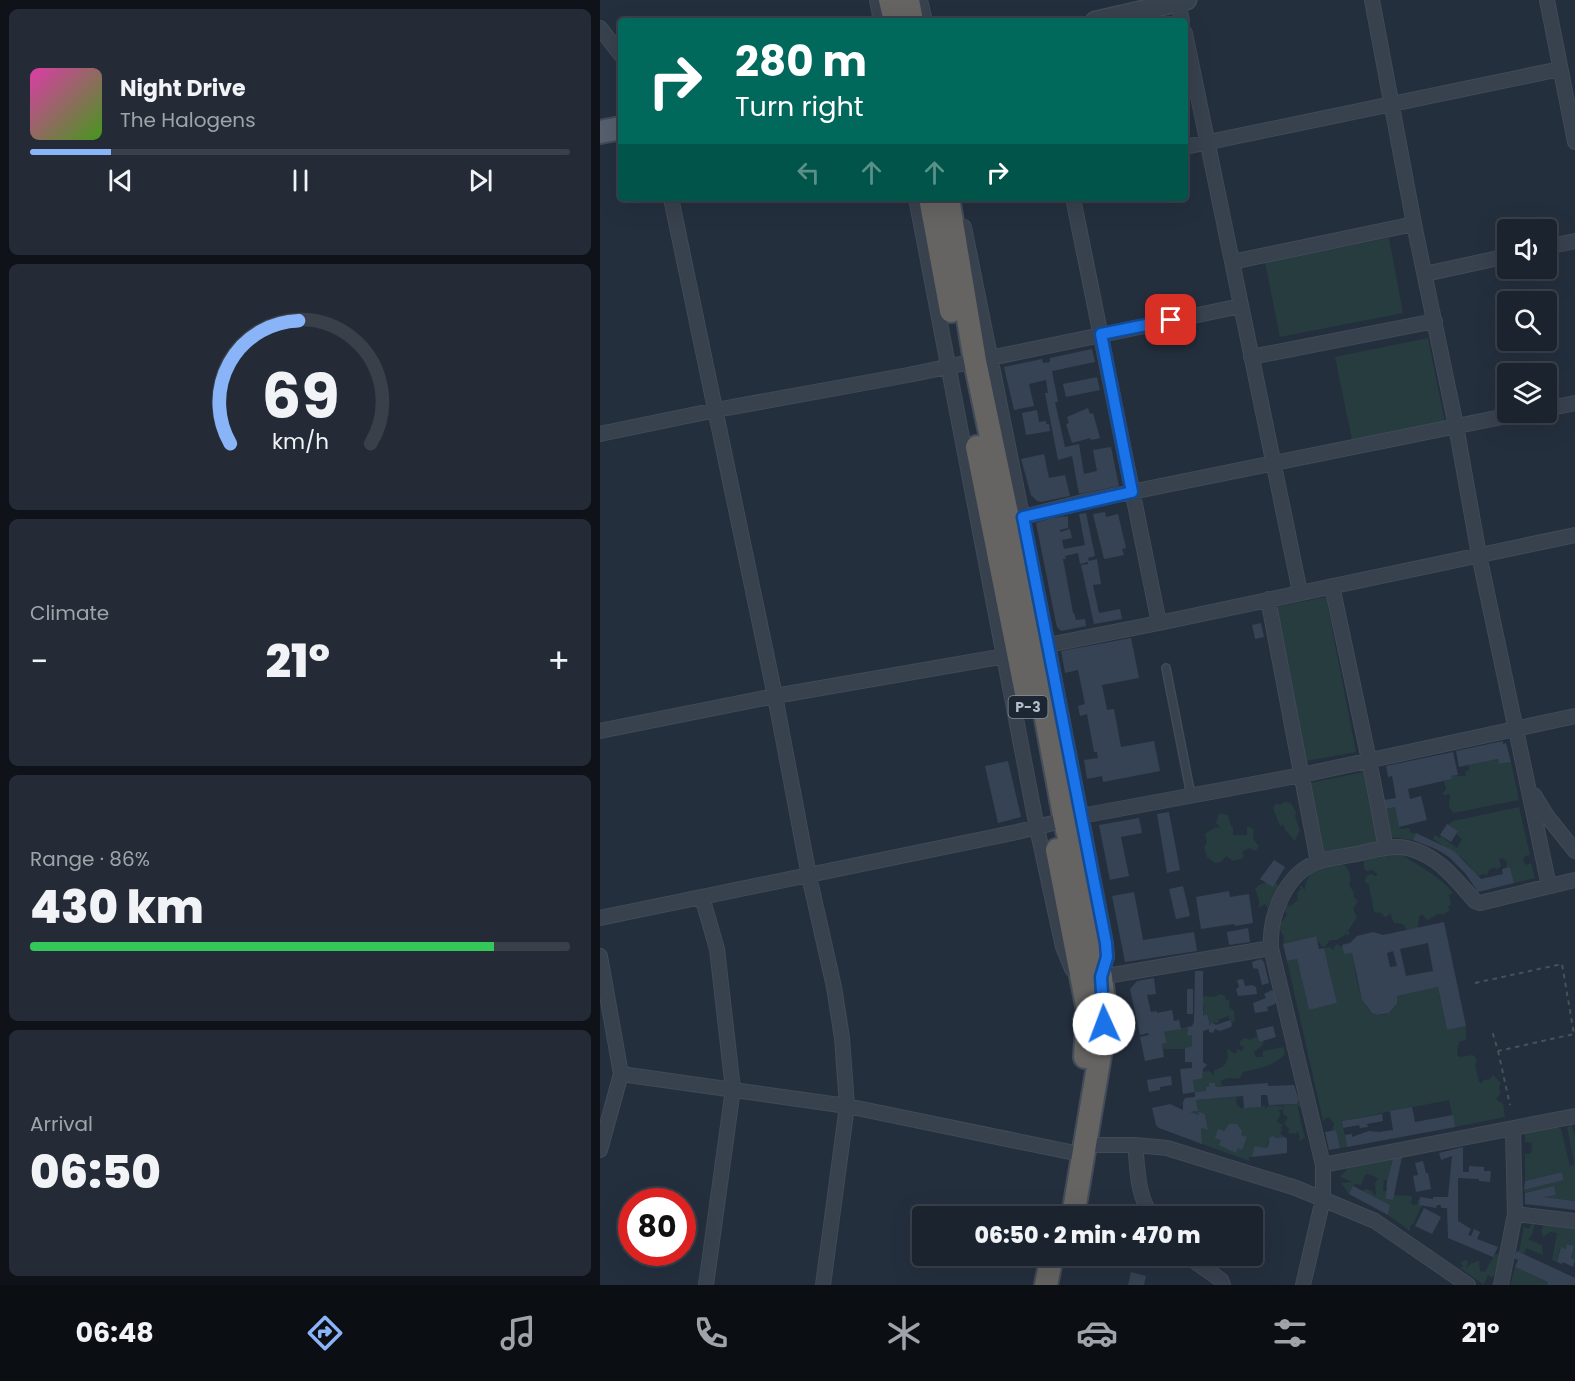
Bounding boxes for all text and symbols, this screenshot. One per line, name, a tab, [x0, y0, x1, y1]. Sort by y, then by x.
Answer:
text: 280 m	[735, 32, 867, 91]
icon: right	[636, 42, 714, 120]
text: Night Drive	[120, 73, 246, 104]
text: Turn right	[735, 88, 864, 125]
text: The Halogens	[120, 106, 256, 134]
icon: left	[792, 156, 825, 189]
icon: ahead	[855, 156, 888, 189]
icon: ahead	[918, 156, 951, 189]
icon: right	[981, 156, 1014, 189]
icon: previous	[104, 164, 137, 197]
icon: pause	[284, 164, 317, 197]
icon: next	[464, 164, 497, 197]
map controls	[1497, 219, 1557, 423]
button: sound	[1497, 219, 1557, 279]
button: search	[1497, 291, 1557, 351]
pin	[1145, 294, 1196, 345]
icon: arrive	[1154, 303, 1187, 336]
text: 69	[261, 352, 339, 440]
button: layers	[1497, 363, 1557, 423]
text: km/h	[271, 427, 329, 458]
text: Climate	[30, 599, 109, 627]
text: 21°	[266, 630, 330, 693]
text: −	[30, 638, 48, 685]
text: +	[547, 638, 570, 685]
road number: P-3	[1008, 696, 1048, 718]
text: Range · 86%	[30, 845, 150, 873]
text: 430 km	[30, 876, 204, 939]
position arrow	[1072, 992, 1136, 1056]
text: Arrival	[30, 1110, 93, 1138]
text: 06:50	[30, 1141, 161, 1204]
speed limit sign: 80	[618, 1188, 696, 1266]
text: 06:50 · 2 min · 470 m	[975, 1220, 1200, 1251]
icon: directions	[304, 1312, 346, 1354]
icon: music	[497, 1312, 539, 1354]
icon: phone	[690, 1312, 732, 1354]
icon: climate	[883, 1312, 925, 1354]
icon: car	[1076, 1312, 1118, 1354]
icon: filters	[1269, 1312, 1311, 1354]
text: 06:48	[75, 1314, 154, 1351]
text: 21°	[1461, 1314, 1500, 1351]

